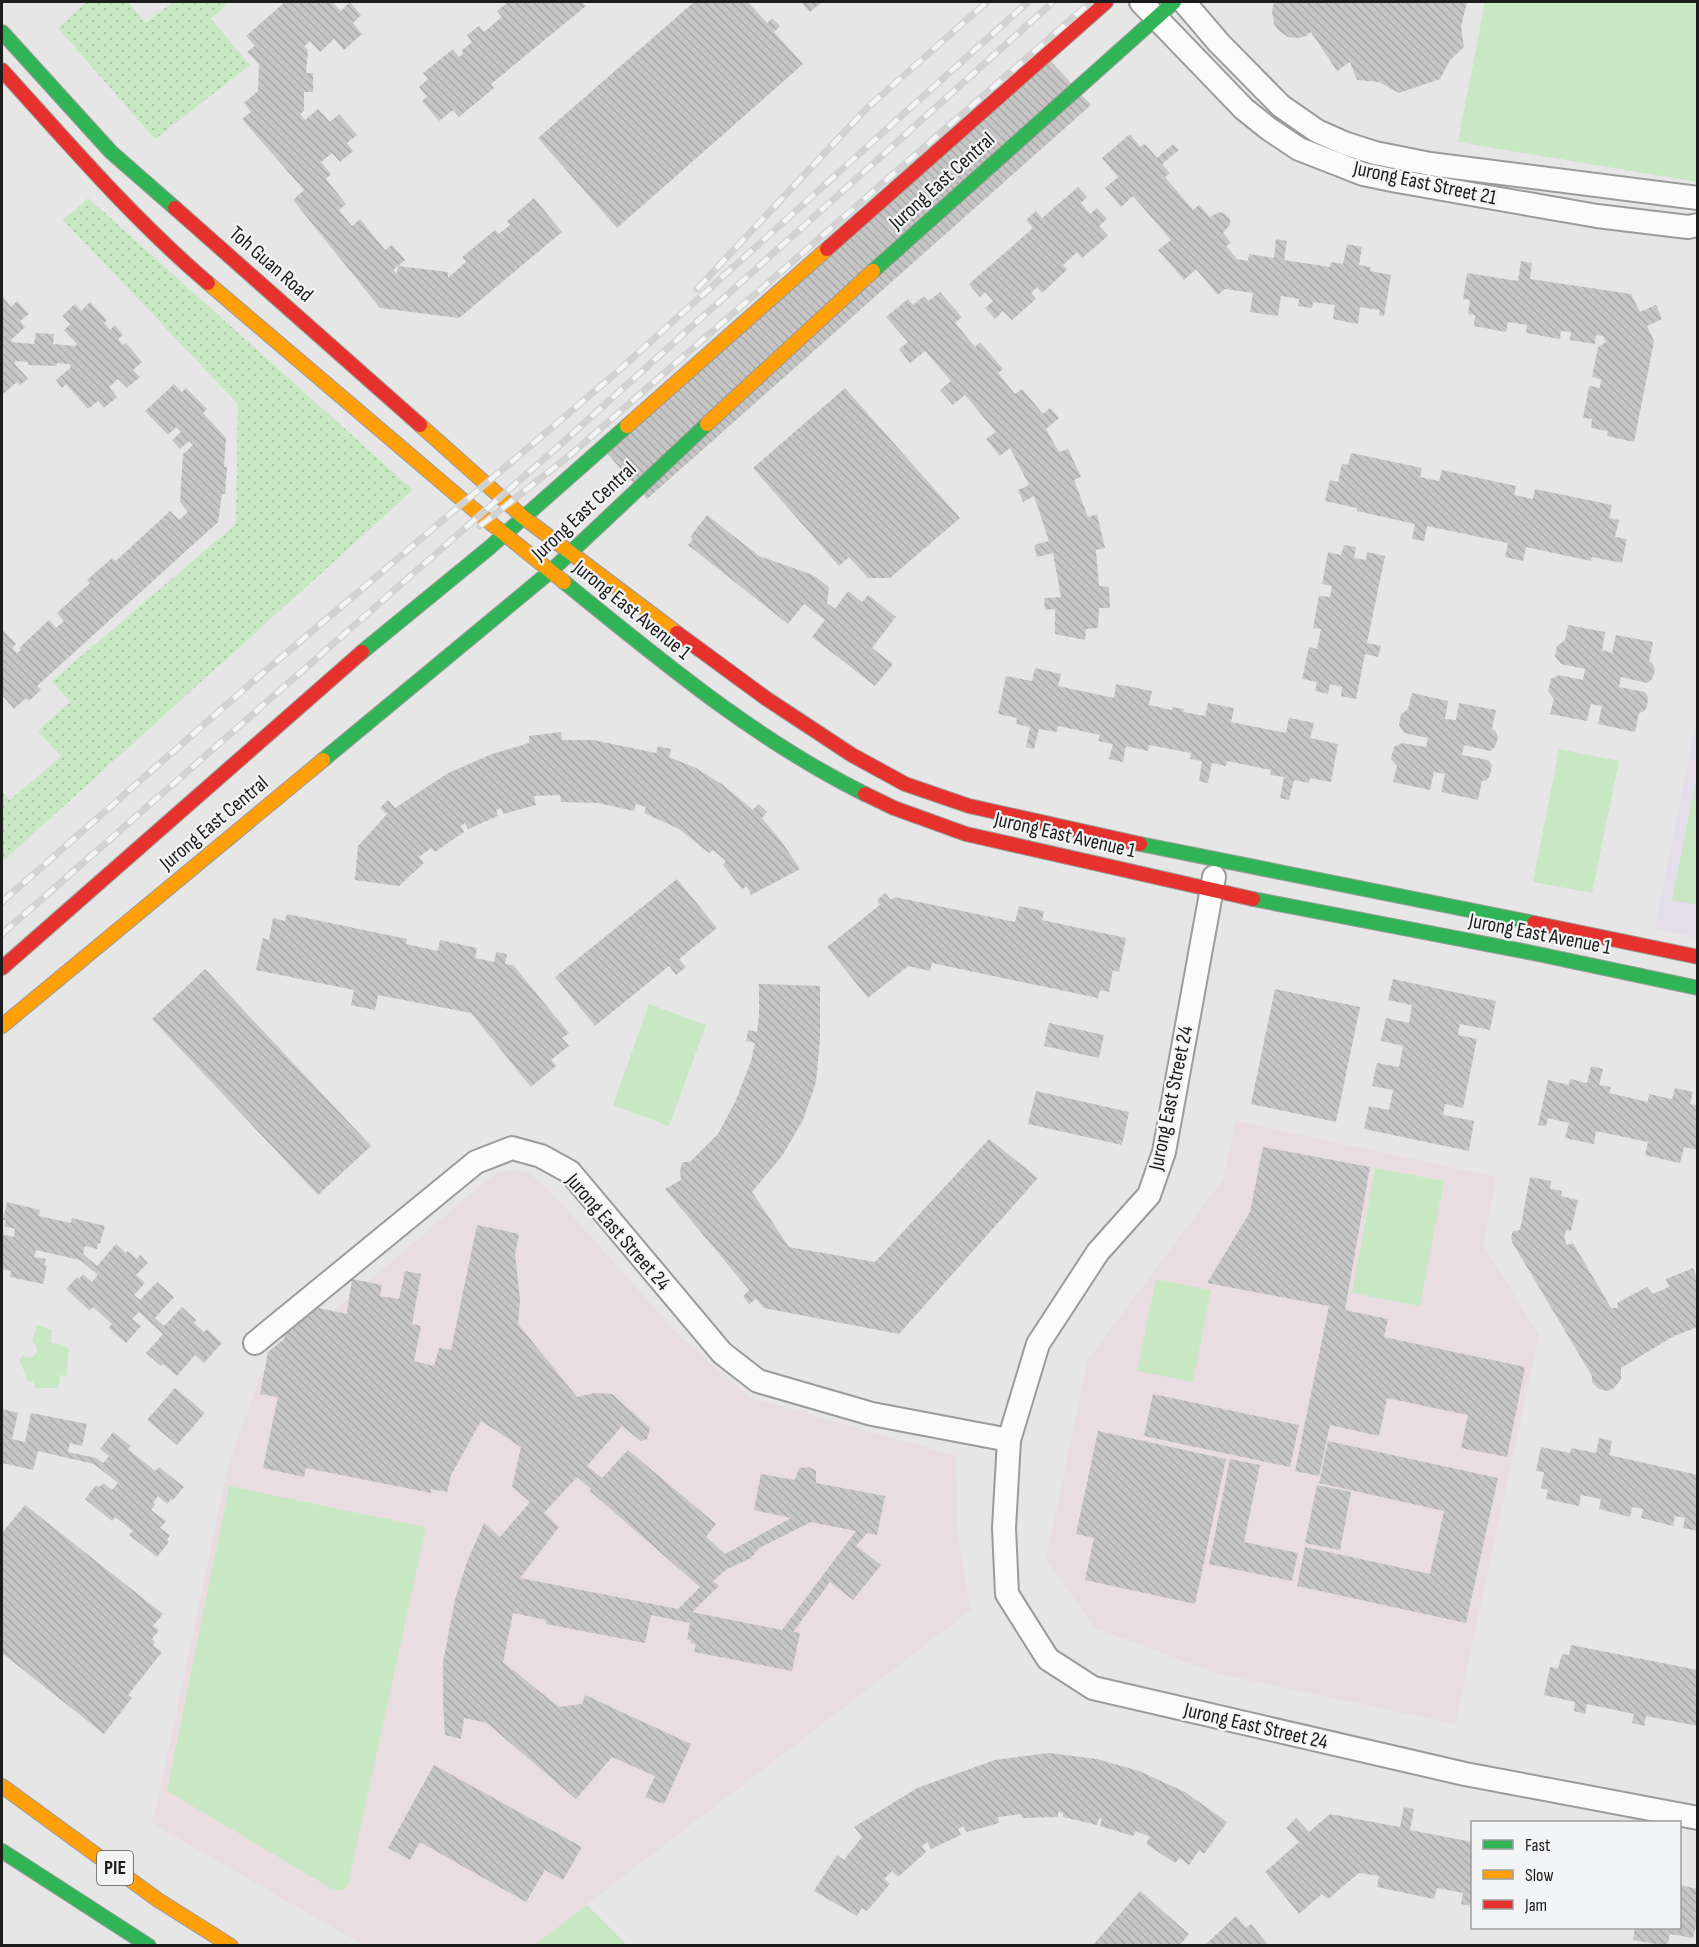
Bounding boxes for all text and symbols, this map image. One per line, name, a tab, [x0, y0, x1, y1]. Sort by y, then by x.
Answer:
street label: Jurong East Central	[883, 127, 1000, 236]
street label: Jurong East Street 21	[1350, 155, 1499, 210]
street label: Toh Guan Road	[224, 221, 318, 307]
street label: Jurong East Central	[526, 456, 641, 566]
street label: Jurong East Avenue 1	[567, 554, 696, 665]
street label: Jurong East Central	[154, 770, 273, 876]
street label: Jurong East Avenue 1	[991, 806, 1139, 864]
street label: Jurong East Avenue 1	[1466, 908, 1614, 960]
street label: Jurong East Street 24	[1143, 1023, 1199, 1173]
street label: Jurong East Street 24	[560, 1168, 676, 1296]
street label: Jurong East Street 24	[1181, 1697, 1331, 1755]
legend	[1471, 1821, 1681, 1929]
text: Fast	[1525, 1835, 1551, 1856]
road number: PIE	[97, 1851, 133, 1885]
text: Slow	[1525, 1865, 1554, 1886]
text: Jam	[1524, 1895, 1547, 1916]

